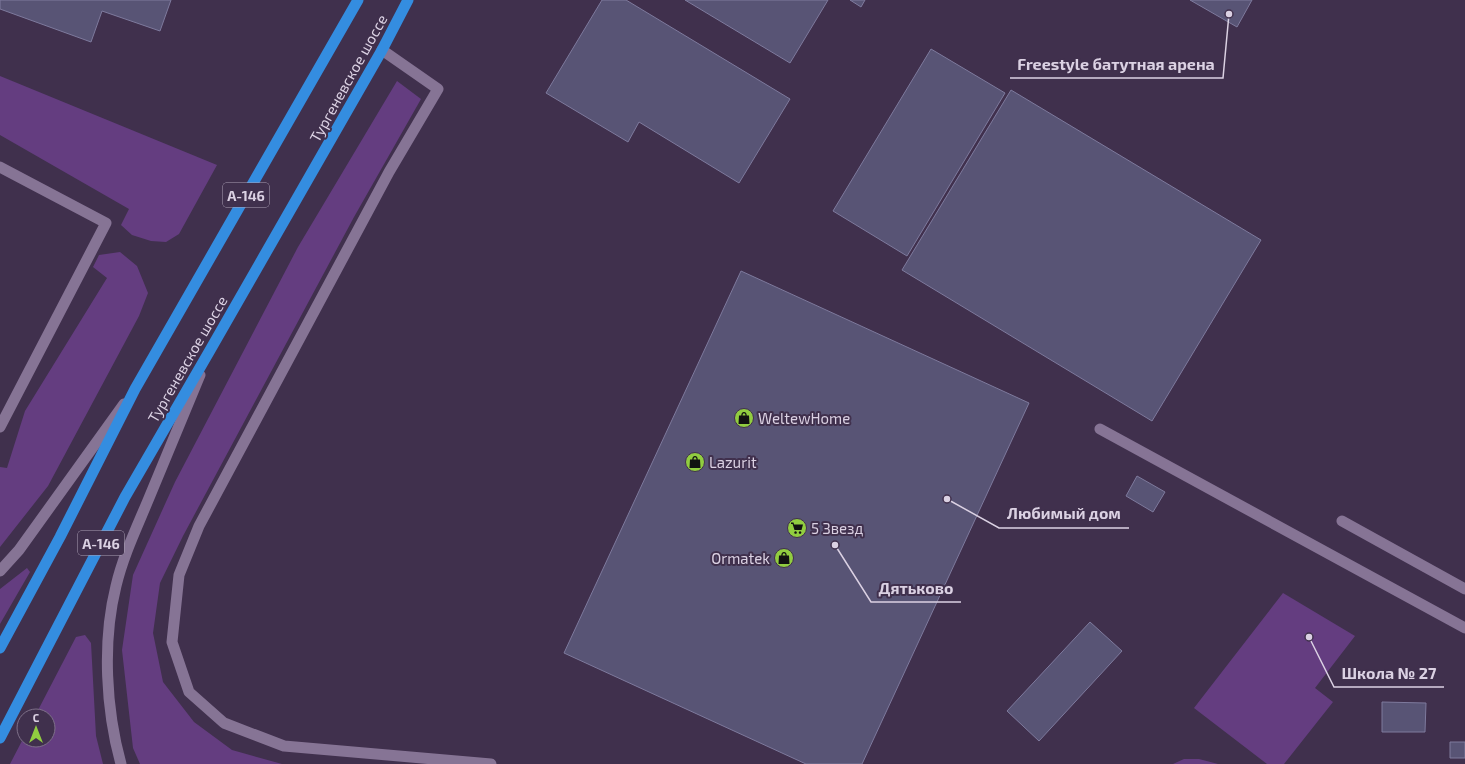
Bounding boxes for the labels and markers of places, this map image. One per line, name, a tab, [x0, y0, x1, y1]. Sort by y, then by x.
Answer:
callout: Freestyle батутная арена	[1010, 50, 1223, 78]
shop icon: WeltewHome	[733, 407, 755, 429]
place label: WeltewHome	[758, 409, 850, 427]
shop icon: Lazurit	[684, 451, 706, 473]
place label: Lazurit	[709, 453, 757, 471]
callout: Любимый дом	[999, 500, 1129, 528]
supermarket icon: 5 Звезд	[786, 517, 808, 539]
place label: 5 Звезд	[811, 519, 863, 537]
shop icon: Ormatek	[773, 547, 795, 569]
place label: Ormatek	[711, 549, 770, 567]
callout: Дятьково	[871, 574, 961, 602]
callout: Школа № 27	[1334, 659, 1444, 687]

